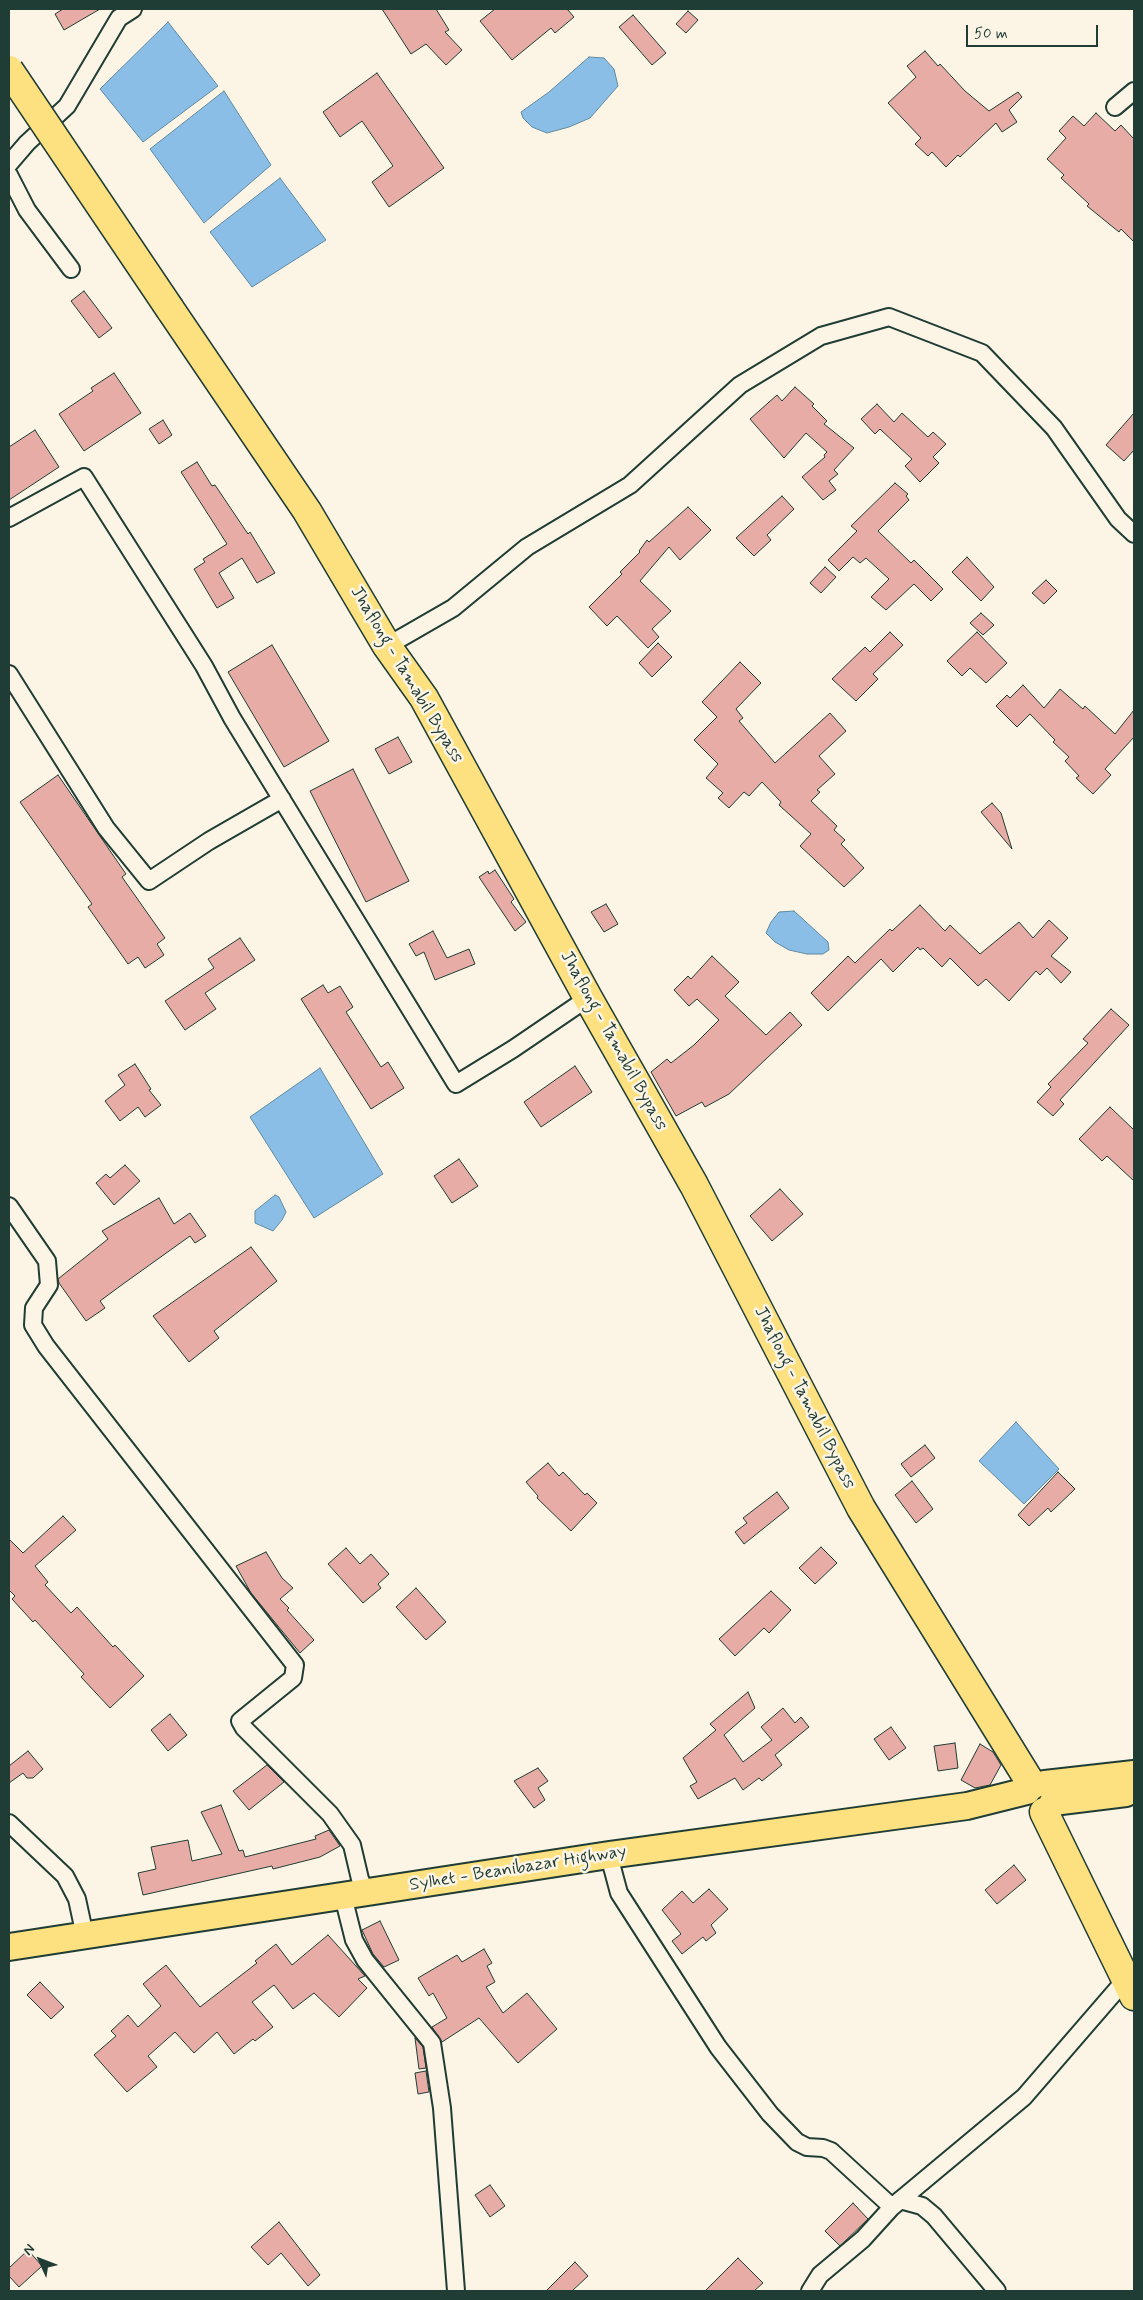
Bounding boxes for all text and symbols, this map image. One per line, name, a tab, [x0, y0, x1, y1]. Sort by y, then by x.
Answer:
scale bar	[968, 15, 1100, 47]
text: 50 m	[974, 24, 1008, 44]
street label: Jhaflong - Tamabil Bypass	[345, 583, 467, 767]
street label: Jhaflong - Tamabil Bypass	[555, 947, 671, 1135]
street label: Jhaflong - Tamabil Bypass	[748, 1303, 860, 1493]
street label: Sylhet - Beanibazar Highway	[408, 1841, 628, 1897]
north arrow	[15, 2235, 65, 2285]
text: N	[19, 2240, 39, 2259]

